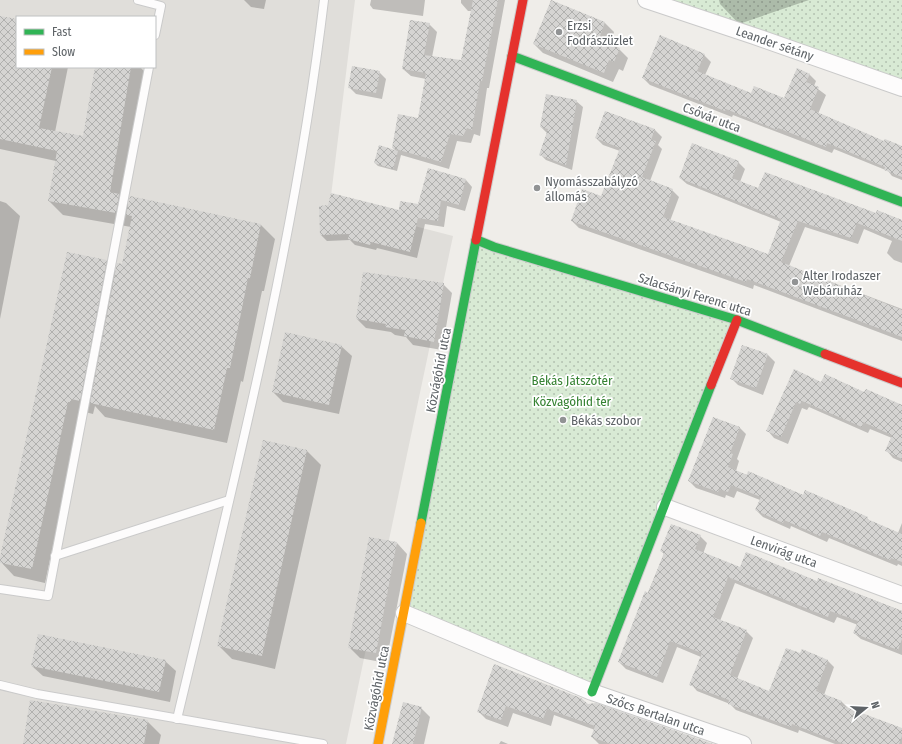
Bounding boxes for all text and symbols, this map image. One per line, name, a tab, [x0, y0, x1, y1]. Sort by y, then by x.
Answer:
legend	[16, 16, 156, 68]
place label: Erzsi Fodrászüzlet	[567, 18, 634, 48]
street label: Leander sétány	[734, 23, 816, 64]
text: Fast	[52, 25, 71, 39]
marker: Erzsi Fodrászüzlet	[554, 27, 564, 37]
text: Slow	[52, 45, 75, 59]
street label: Csővár utca	[681, 100, 743, 135]
place label: Nyomásszabályzó állomás	[545, 174, 638, 204]
marker: Nyomásszabályzó állomás	[532, 183, 542, 193]
place label: Alter Irodaszer Webáruház	[803, 268, 881, 298]
street label: Szlacsányi Ferenc utca	[636, 270, 753, 319]
marker: Alter Irodaszer Webáruház	[790, 277, 800, 287]
street label: Közvágóhíd utca	[423, 326, 454, 414]
park label: Békás Játszótér	[532, 373, 613, 388]
park label: Közvágóhíd tér	[533, 394, 612, 409]
place label: Békás szobor	[571, 413, 641, 428]
marker: Békás szobor	[558, 415, 568, 425]
street label: Lenvirág utca	[748, 532, 819, 570]
street label: Közvágóhíd utca	[361, 644, 392, 732]
north arrow	[846, 688, 886, 728]
street label: Szőcs Bertalan utca	[605, 691, 707, 738]
text: N	[868, 700, 882, 710]

